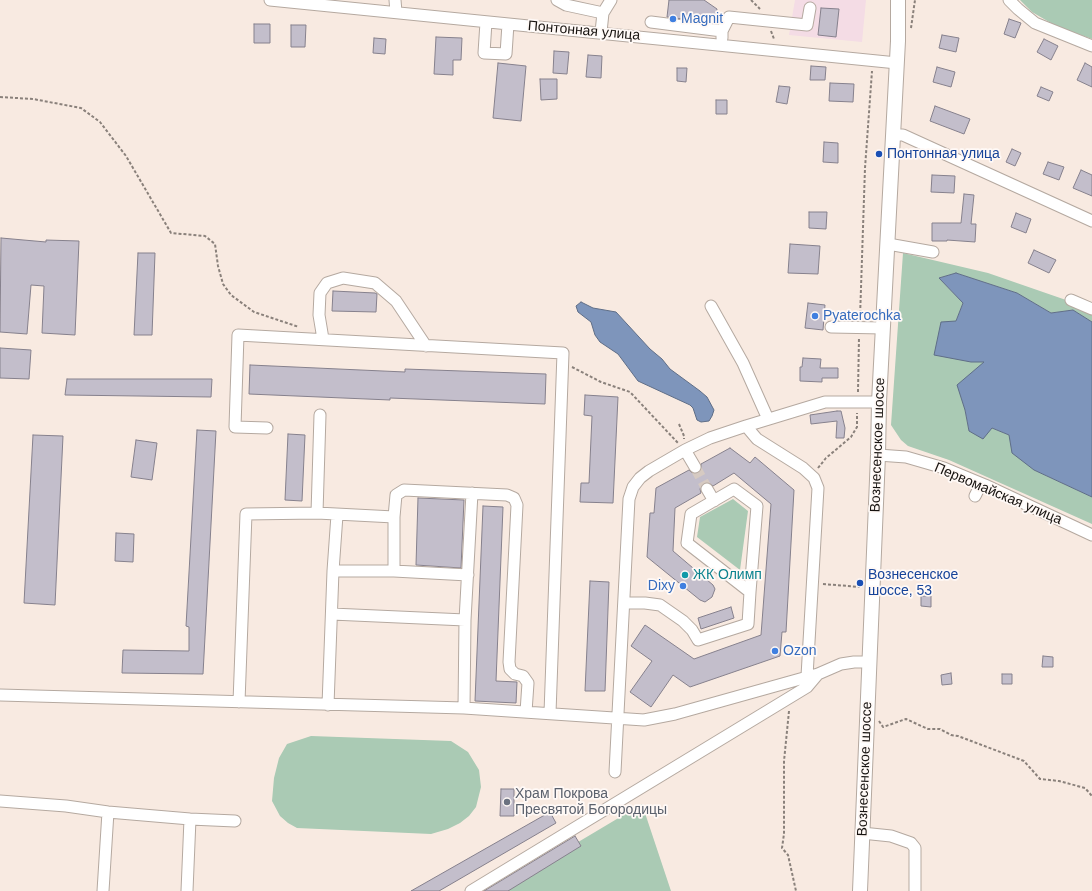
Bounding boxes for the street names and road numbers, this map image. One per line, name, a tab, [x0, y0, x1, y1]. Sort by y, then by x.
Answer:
street label: Понтонная улица	[527, 18, 641, 44]
street label: Вознесенское шоссе	[867, 377, 889, 513]
street label: Первомайская улица	[932, 459, 1064, 529]
street label: Вознесенское шоссе	[854, 701, 876, 837]

